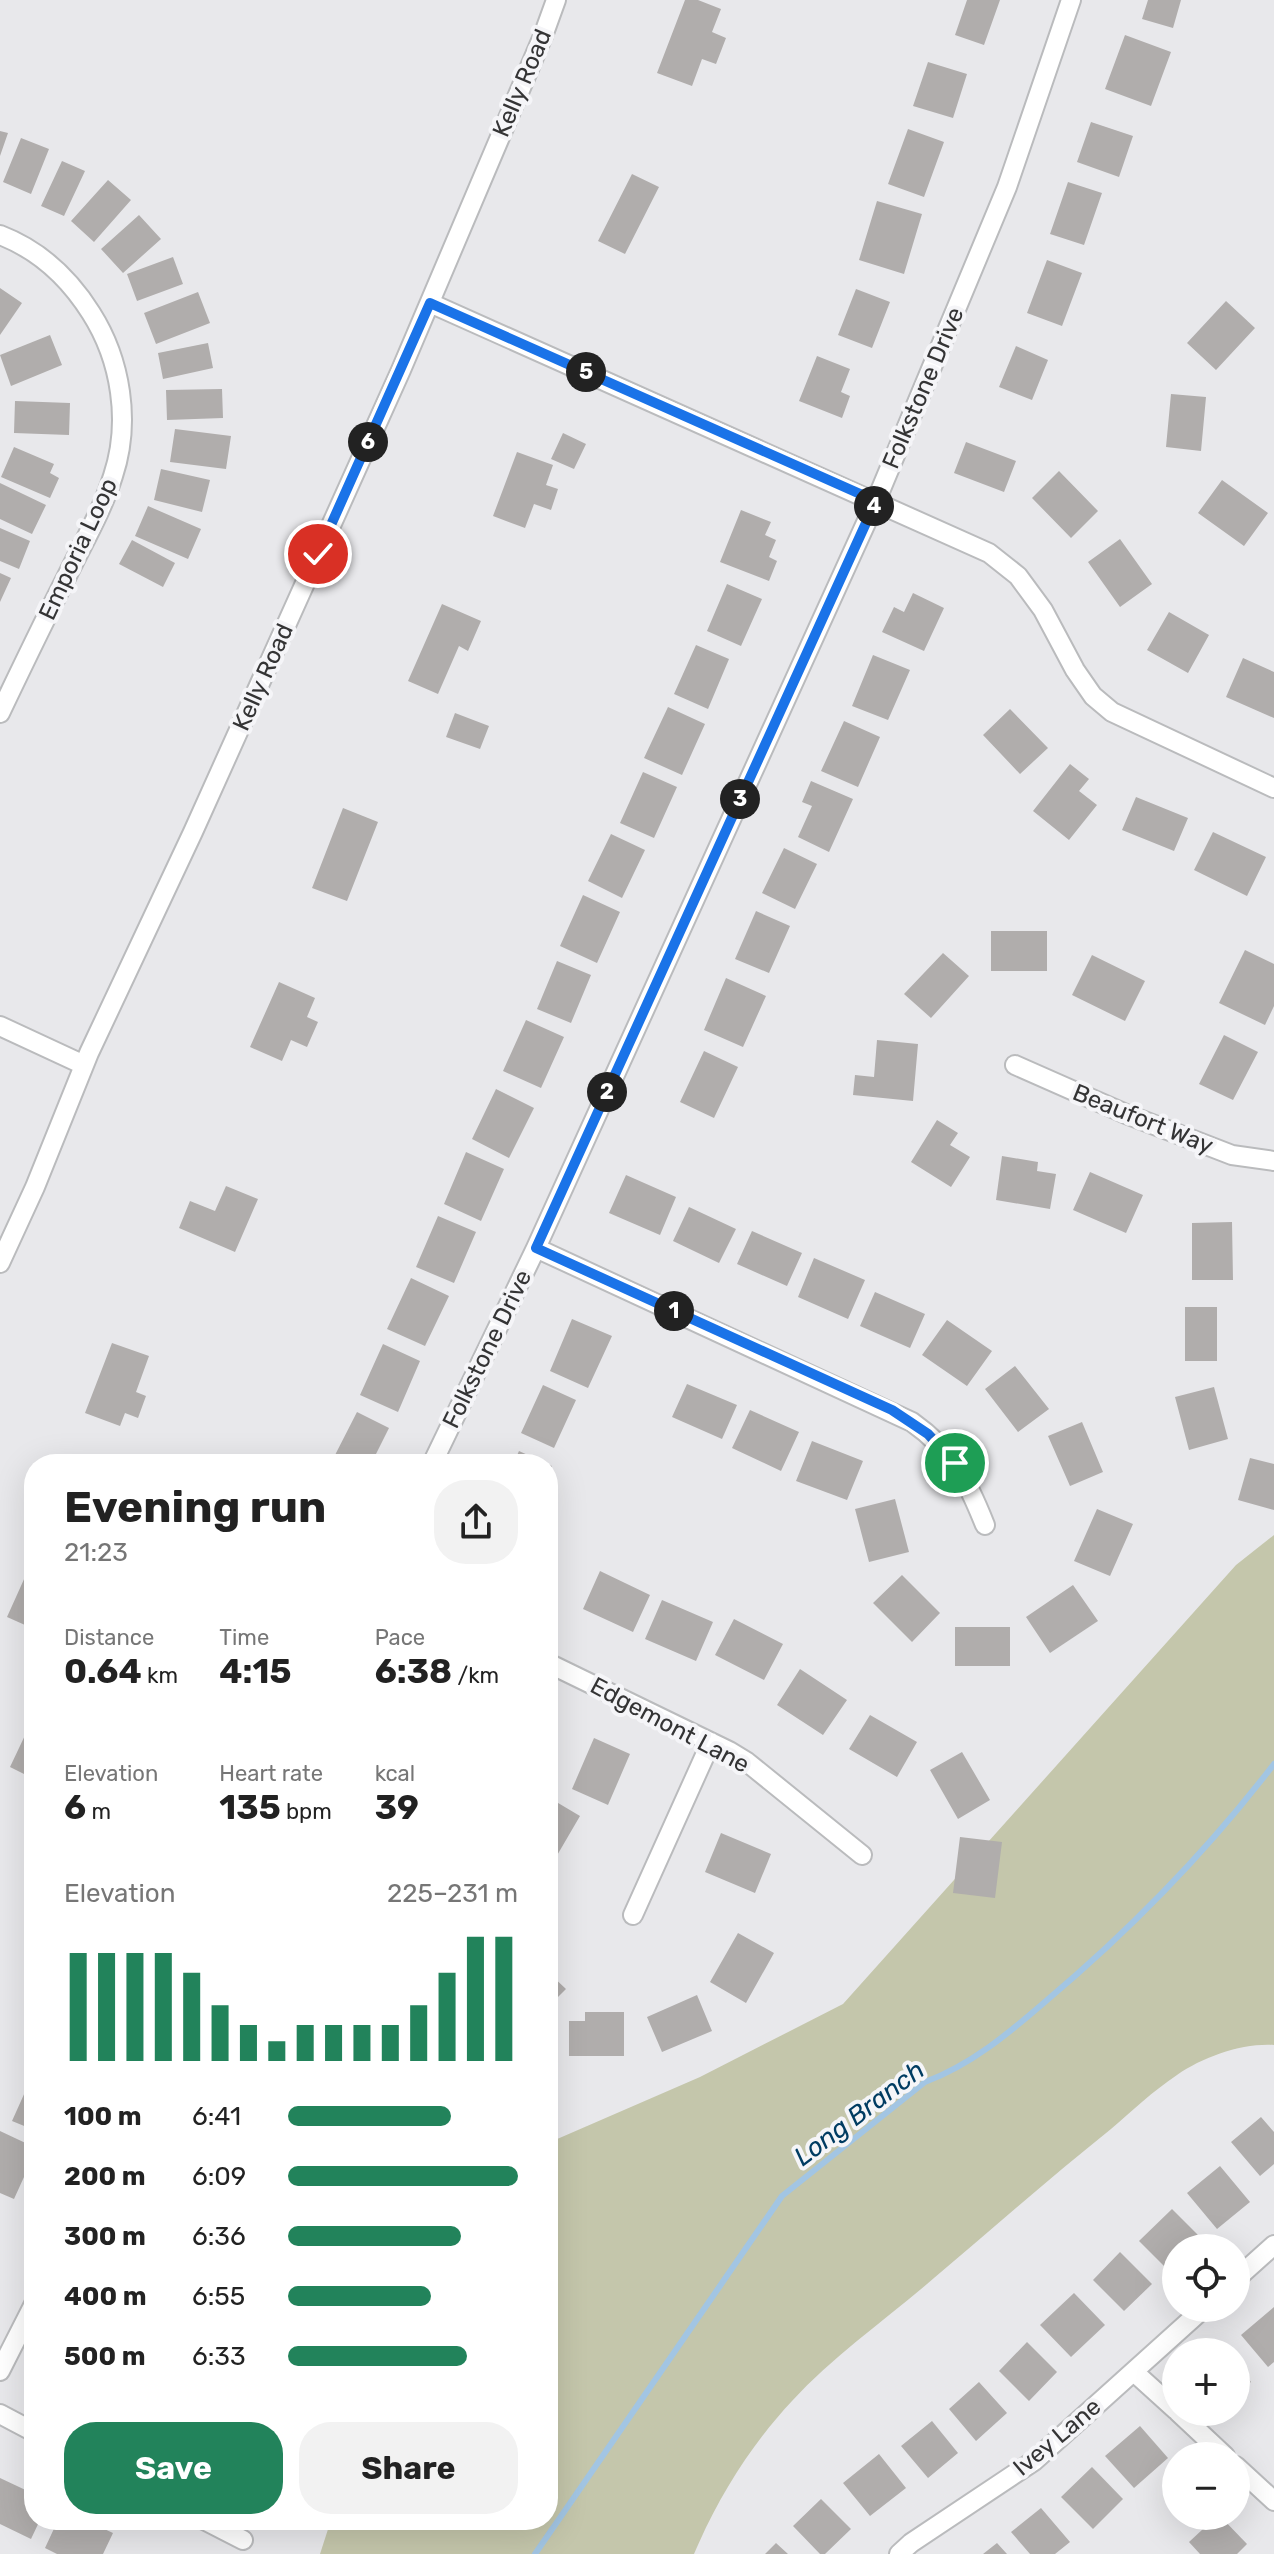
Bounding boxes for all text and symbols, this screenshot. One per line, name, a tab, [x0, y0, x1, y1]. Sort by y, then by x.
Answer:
street label: Kelly Road	[487, 25, 557, 141]
street label: Folkstone Drive	[876, 303, 970, 473]
pin: 5	[566, 352, 606, 392]
text: 5	[579, 358, 593, 385]
pin: 6	[348, 422, 388, 462]
text: 6	[361, 428, 375, 455]
street label: Emporia Loop	[33, 474, 123, 624]
pin: 4	[854, 486, 894, 526]
text: 4	[866, 492, 882, 519]
pin	[284, 520, 352, 588]
icon: check	[296, 532, 340, 576]
street label: Kelly Road	[227, 619, 299, 735]
pin: 3	[720, 779, 760, 819]
text: 3	[733, 785, 747, 812]
pin: 2	[587, 1072, 627, 1112]
text: 2	[600, 1078, 614, 1105]
street label: Beaufort Way	[1069, 1078, 1217, 1160]
street label: Folkstone Drive	[437, 1265, 537, 1433]
pin: 1	[654, 1291, 694, 1331]
text: 1	[669, 1297, 679, 1324]
pin	[921, 1429, 989, 1497]
icon: arrive	[933, 1441, 977, 1485]
button: share	[434, 1480, 518, 1564]
text: Evening run	[64, 1481, 326, 1533]
text: 21:23	[64, 1537, 128, 1568]
text: Distance	[64, 1624, 154, 1651]
text: Time	[219, 1624, 269, 1651]
text: Pace	[375, 1624, 425, 1651]
text: 0.64	[64, 1651, 142, 1692]
text: 4:15	[219, 1651, 291, 1692]
text: 6:38	[375, 1651, 452, 1692]
text: km	[142, 1662, 178, 1689]
text: /km	[452, 1662, 499, 1689]
street label: Edgemont Lane	[586, 1671, 754, 1779]
text: Elevation	[64, 1760, 158, 1787]
text: Heart rate	[219, 1760, 323, 1787]
text: kcal	[375, 1760, 415, 1787]
text: 6	[64, 1787, 86, 1828]
text: 135	[219, 1787, 281, 1828]
text: 39	[375, 1787, 419, 1828]
text: m	[86, 1798, 111, 1825]
text: bpm	[281, 1798, 332, 1825]
text: Elevation	[64, 1878, 175, 1909]
text: 225–231 m	[387, 1878, 518, 1909]
water label: Long Branch	[788, 2054, 931, 2172]
text: 100 m	[64, 2101, 142, 2132]
text: 6:41	[192, 2101, 241, 2132]
text: 200 m	[64, 2161, 146, 2192]
text: 6:09	[192, 2161, 246, 2192]
text: 300 m	[64, 2221, 146, 2252]
text: 6:36	[192, 2221, 246, 2252]
map controls	[1162, 2234, 1250, 2530]
button: locate	[1162, 2234, 1250, 2322]
text: 400 m	[64, 2281, 146, 2312]
text: 6:55	[192, 2281, 245, 2312]
button: +	[1162, 2338, 1250, 2426]
text: 500 m	[64, 2341, 146, 2372]
text: 6:33	[192, 2341, 246, 2372]
street label: Ivey Lane	[1008, 2392, 1106, 2482]
button: Save	[64, 2422, 283, 2514]
button: Share	[299, 2422, 518, 2514]
button: −	[1162, 2442, 1250, 2530]

